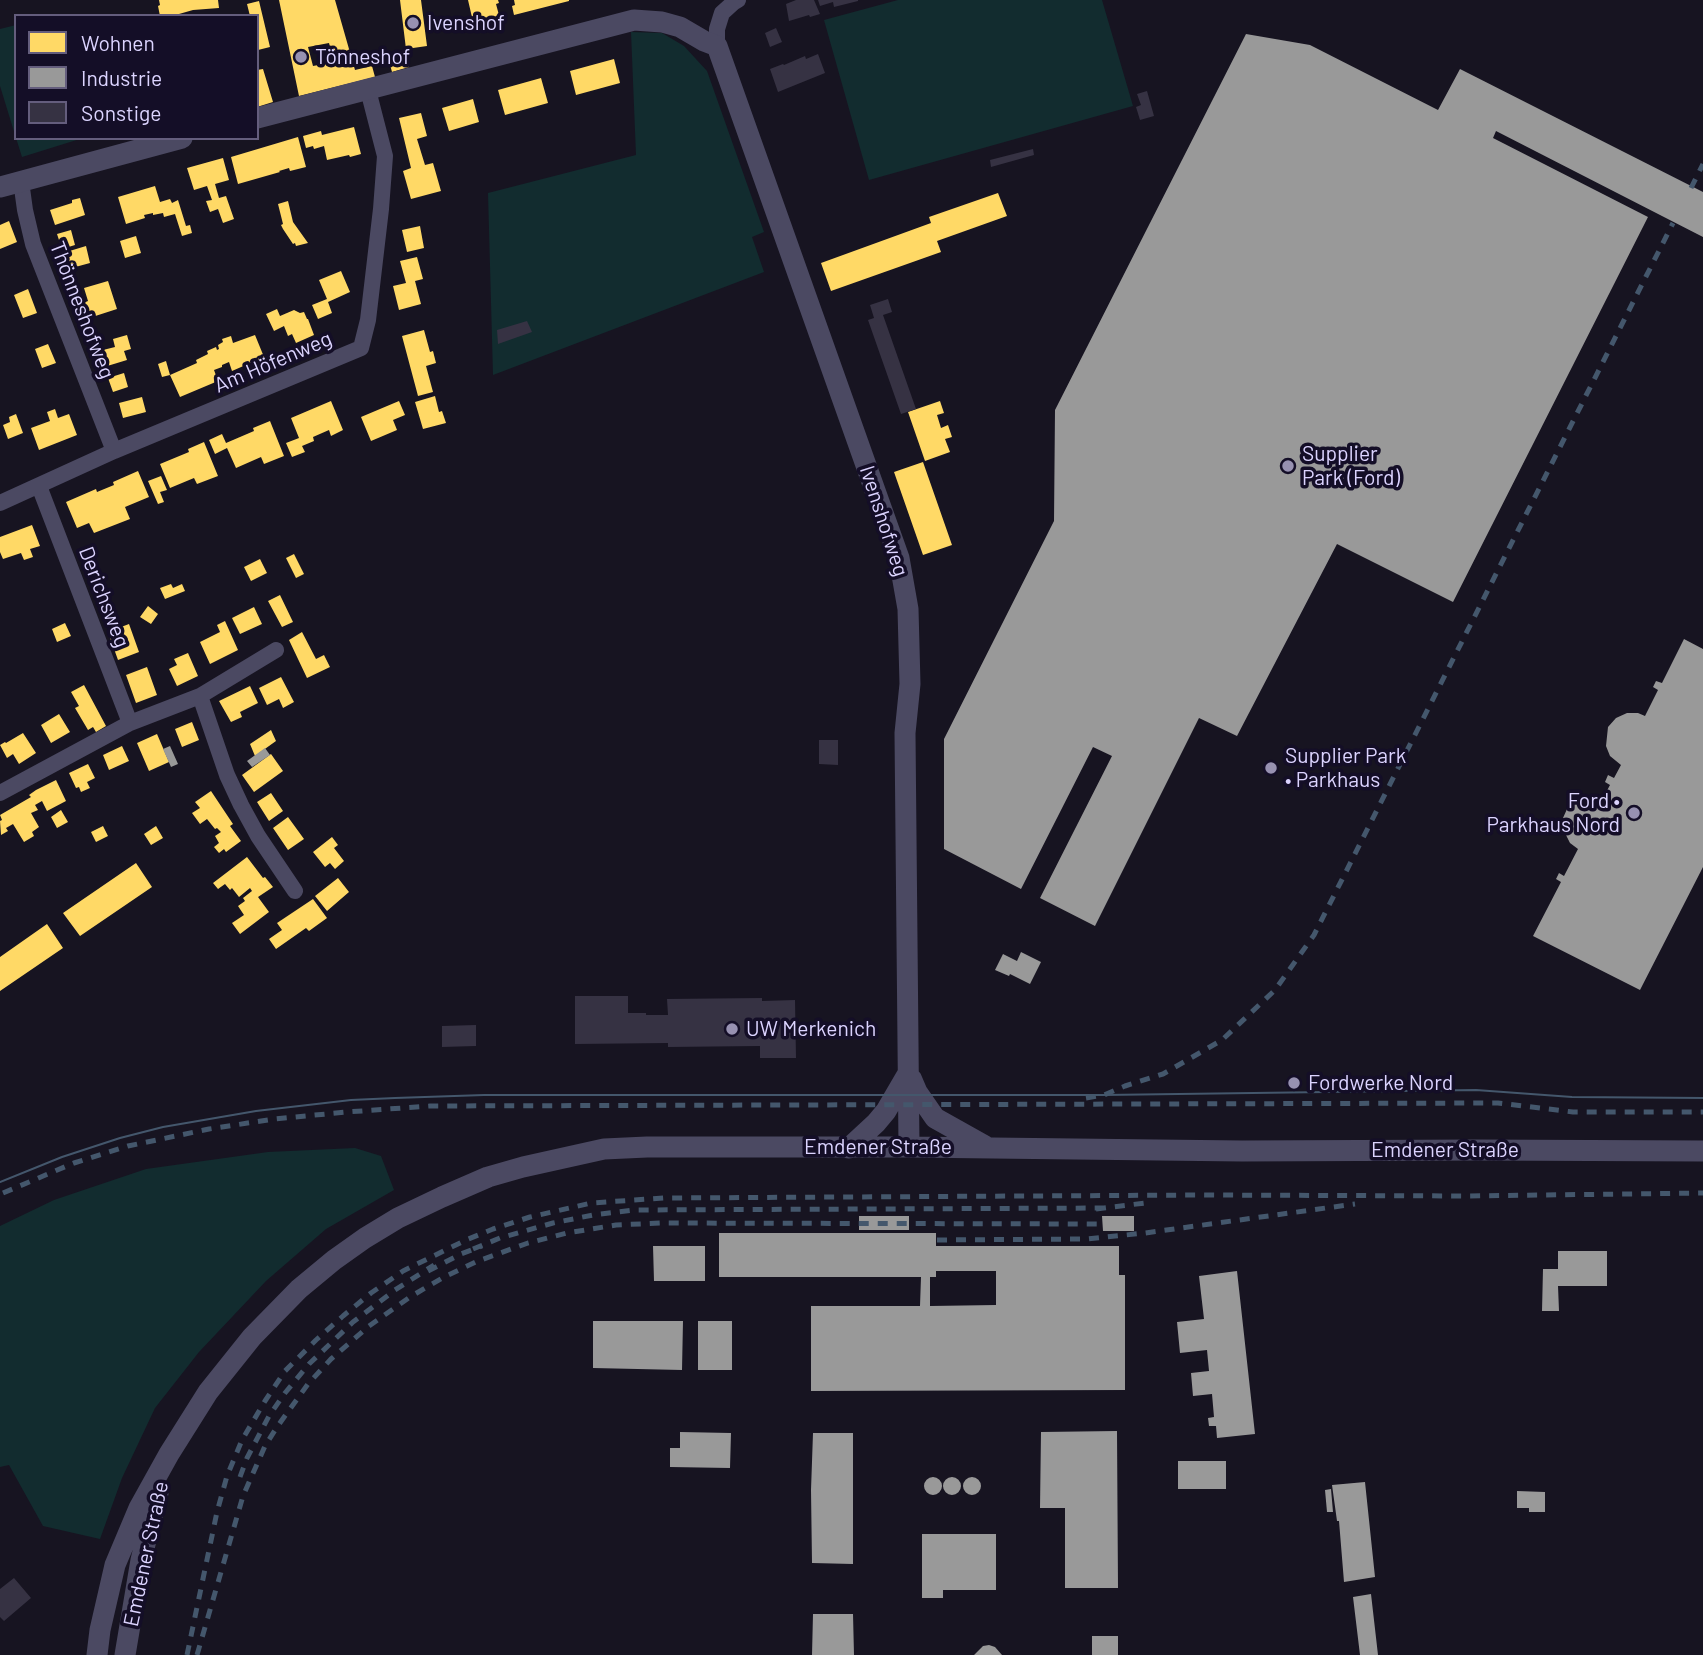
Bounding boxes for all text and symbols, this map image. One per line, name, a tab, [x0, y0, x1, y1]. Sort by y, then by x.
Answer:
place label: Ivenshof	[427, 10, 505, 36]
legend	[14, 14, 259, 140]
marker: Ivenshof	[405, 15, 421, 31]
text: Wohnen	[81, 30, 155, 55]
place label: Tönneshof	[315, 44, 410, 70]
marker: Tönneshof	[293, 49, 309, 65]
text: Industrie	[81, 65, 162, 90]
text: Sonstige	[81, 100, 162, 125]
street label: Thönneshofweg	[44, 238, 120, 382]
street label: Am Höfenweg	[210, 326, 336, 398]
place label: Supplier Park (Ford)	[1302, 441, 1400, 491]
marker: Supplier Park (Ford)	[1280, 458, 1296, 474]
street label: Ivenshofweg	[854, 462, 914, 580]
street label: Derichsweg	[73, 543, 135, 651]
place label: Supplier Park • Parkhaus	[1285, 743, 1406, 793]
marker: Supplier Park • Parkhaus	[1263, 760, 1279, 776]
place label: Ford • Parkhaus Nord	[1486, 788, 1620, 838]
marker: Ford • Parkhaus Nord	[1626, 805, 1642, 821]
place label: UW Merkenich	[746, 1016, 876, 1042]
marker: UW Merkenich	[724, 1021, 740, 1037]
place label: Fordwerke Nord	[1308, 1070, 1453, 1096]
marker: Fordwerke Nord	[1286, 1075, 1302, 1091]
street label: Emdener Straße	[804, 1134, 952, 1160]
street label: Emdener Straße	[1371, 1137, 1519, 1163]
street label: Emdener Straße	[118, 1479, 174, 1629]

